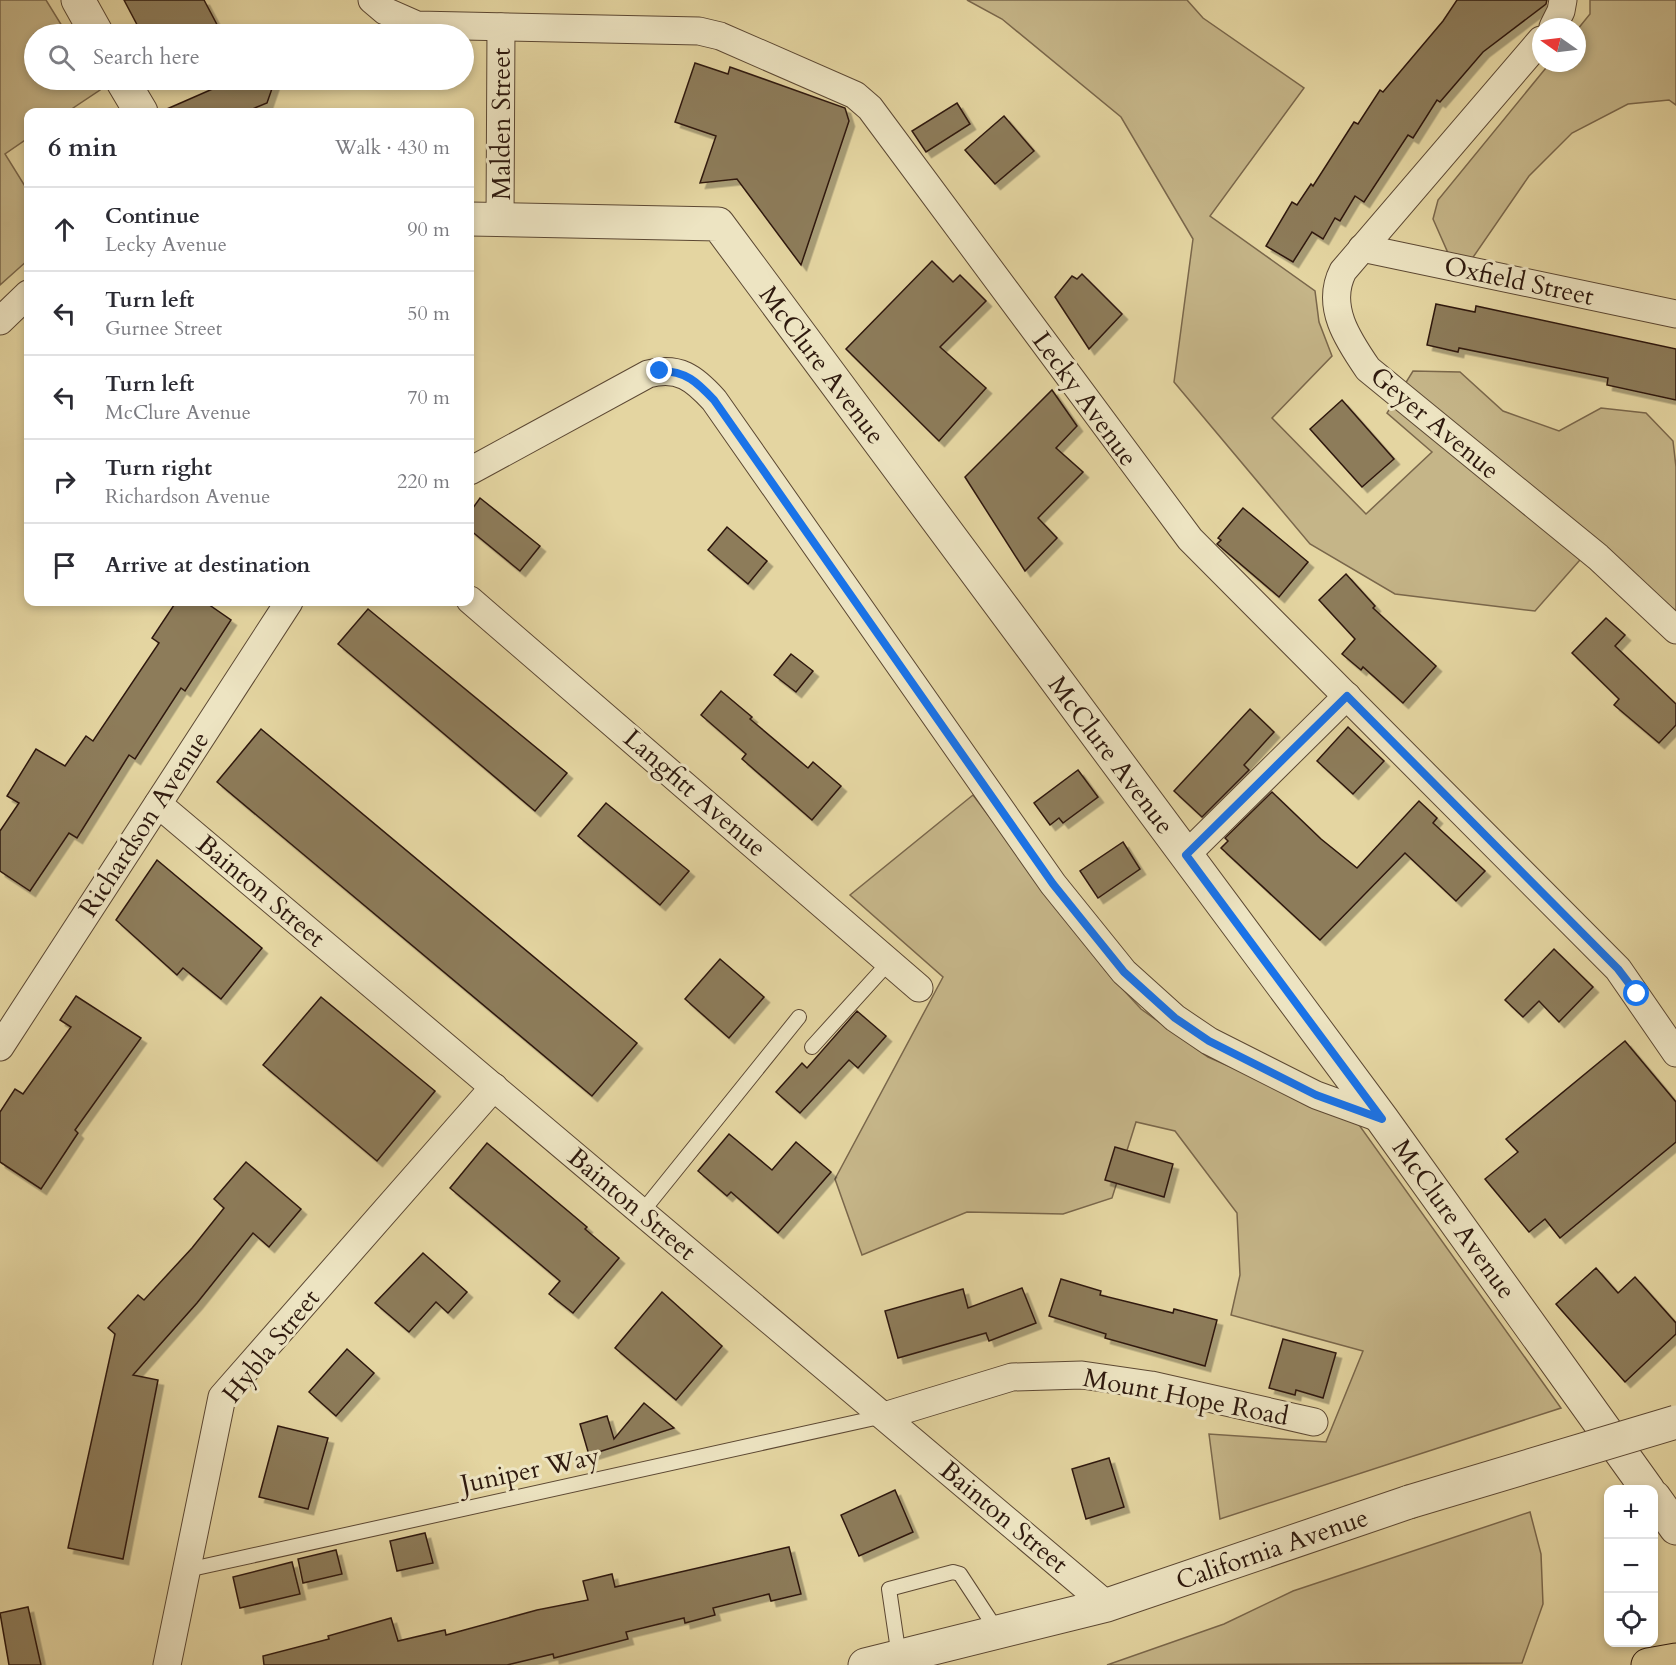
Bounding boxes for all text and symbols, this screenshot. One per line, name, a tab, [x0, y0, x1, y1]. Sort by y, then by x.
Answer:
north arrow	[1532, 18, 1586, 72]
search box	[24, 24, 474, 90]
icon: search	[45, 41, 78, 74]
text: Search here	[93, 42, 200, 72]
street label: Malden Street	[484, 48, 519, 200]
text: 6 min	[48, 130, 117, 165]
text: Walk · 430 m	[335, 134, 450, 161]
text: Continue	[105, 201, 200, 231]
icon: ahead	[48, 213, 81, 246]
text: 90 m	[407, 216, 450, 243]
text: Lecky Avenue	[105, 231, 227, 258]
street label: Oxfield Street	[1441, 248, 1597, 314]
street label: McClure Avenue	[751, 279, 893, 451]
text: Turn left	[105, 285, 194, 315]
icon: left	[48, 297, 81, 330]
text: 50 m	[407, 300, 450, 327]
text: Gurnee Street	[105, 315, 222, 342]
street label: Lecky Avenue	[1024, 325, 1146, 473]
route end	[646, 357, 672, 383]
street label: Geyer Avenue	[1363, 359, 1507, 487]
text: Turn left	[105, 369, 194, 399]
icon: left	[48, 381, 81, 414]
text: 70 m	[407, 384, 450, 411]
text: McClure Avenue	[105, 399, 251, 426]
text: Turn right	[105, 453, 212, 483]
icon: right	[48, 465, 81, 498]
text: 220 m	[397, 468, 450, 495]
text: Richardson Avenue	[105, 483, 270, 510]
icon: arrive	[48, 549, 81, 582]
text: Arrive at destination	[105, 550, 310, 580]
street label: McClure Avenue	[1040, 669, 1182, 841]
street label: Langfitt Avenue	[616, 721, 774, 865]
street label: Richardson Avenue	[71, 724, 217, 924]
street label: Bainton Street	[189, 827, 333, 955]
route start	[1623, 980, 1649, 1006]
street label: McClure Avenue	[1384, 1132, 1524, 1306]
street label: Bainton Street	[560, 1140, 704, 1268]
street label: Hybla Street	[214, 1282, 328, 1410]
street label: Mount Hope Road	[1080, 1360, 1292, 1434]
street label: Juniper Way	[454, 1438, 603, 1503]
street label: Bainton Street	[932, 1453, 1076, 1581]
map controls	[1604, 1485, 1658, 1647]
button: +	[1604, 1485, 1658, 1539]
street label: California Avenue	[1171, 1500, 1373, 1598]
button: −	[1604, 1539, 1658, 1593]
button: locate	[1604, 1593, 1658, 1647]

